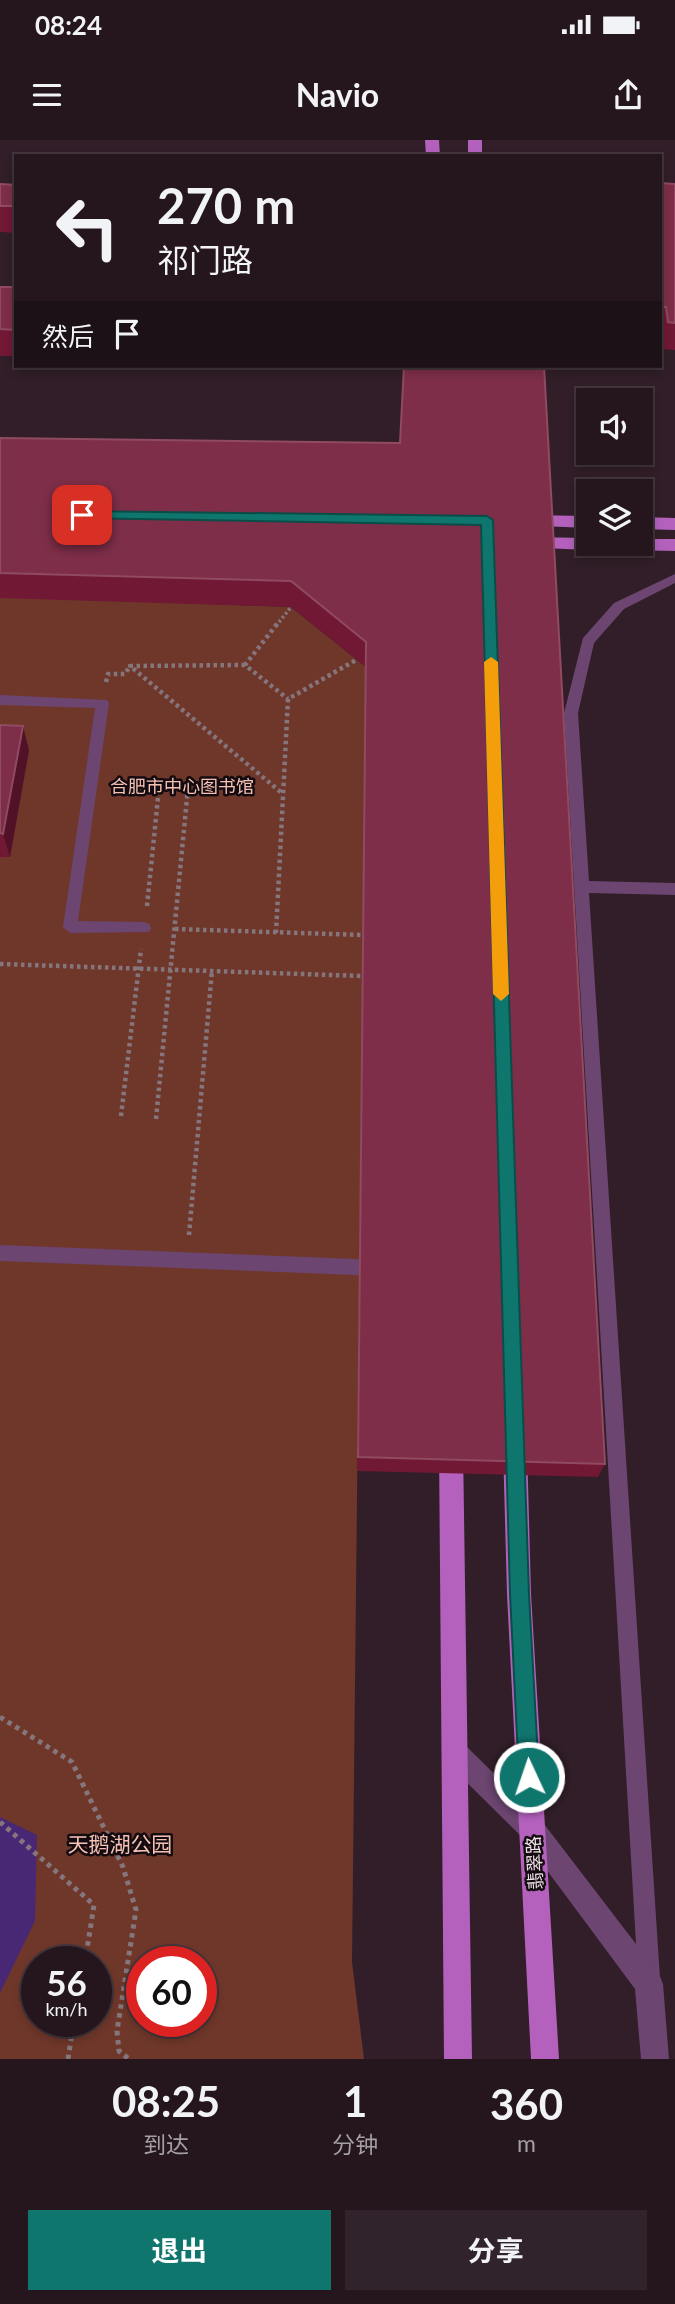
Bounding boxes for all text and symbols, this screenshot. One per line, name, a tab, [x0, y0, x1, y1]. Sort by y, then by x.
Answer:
text: 08:24	[35, 9, 102, 41]
text: Navio	[296, 75, 379, 114]
icon: menu	[28, 76, 66, 114]
icon: share	[609, 76, 647, 114]
text: 270 m	[157, 176, 295, 234]
icon: left	[42, 182, 133, 273]
text: 祁门路	[157, 240, 253, 279]
icon: arrive	[108, 315, 146, 353]
text: 然后	[42, 320, 94, 352]
map controls	[576, 388, 653, 556]
button: sound	[576, 388, 653, 465]
button: layers	[576, 479, 653, 556]
pin	[52, 485, 112, 545]
icon: arrive	[63, 496, 101, 534]
park label: 合肥市中心图书馆	[110, 775, 254, 797]
position arrow	[492, 1740, 566, 1814]
park label: 天鹅湖公园	[68, 1831, 173, 1856]
street label: 翡翠路	[522, 1835, 546, 1891]
speed limit sign: 60	[126, 1946, 217, 2037]
text: 56	[46, 1961, 87, 2003]
text: km/h	[45, 1998, 88, 2020]
text: 08:25	[112, 2076, 220, 2126]
text: 1	[343, 2076, 367, 2126]
text: 360	[490, 2079, 563, 2129]
text: m	[517, 2129, 536, 2157]
text: 到达	[143, 2130, 189, 2158]
text: 分钟	[332, 2130, 378, 2158]
button: 退出	[28, 2210, 331, 2290]
button: 分享	[345, 2210, 647, 2290]

